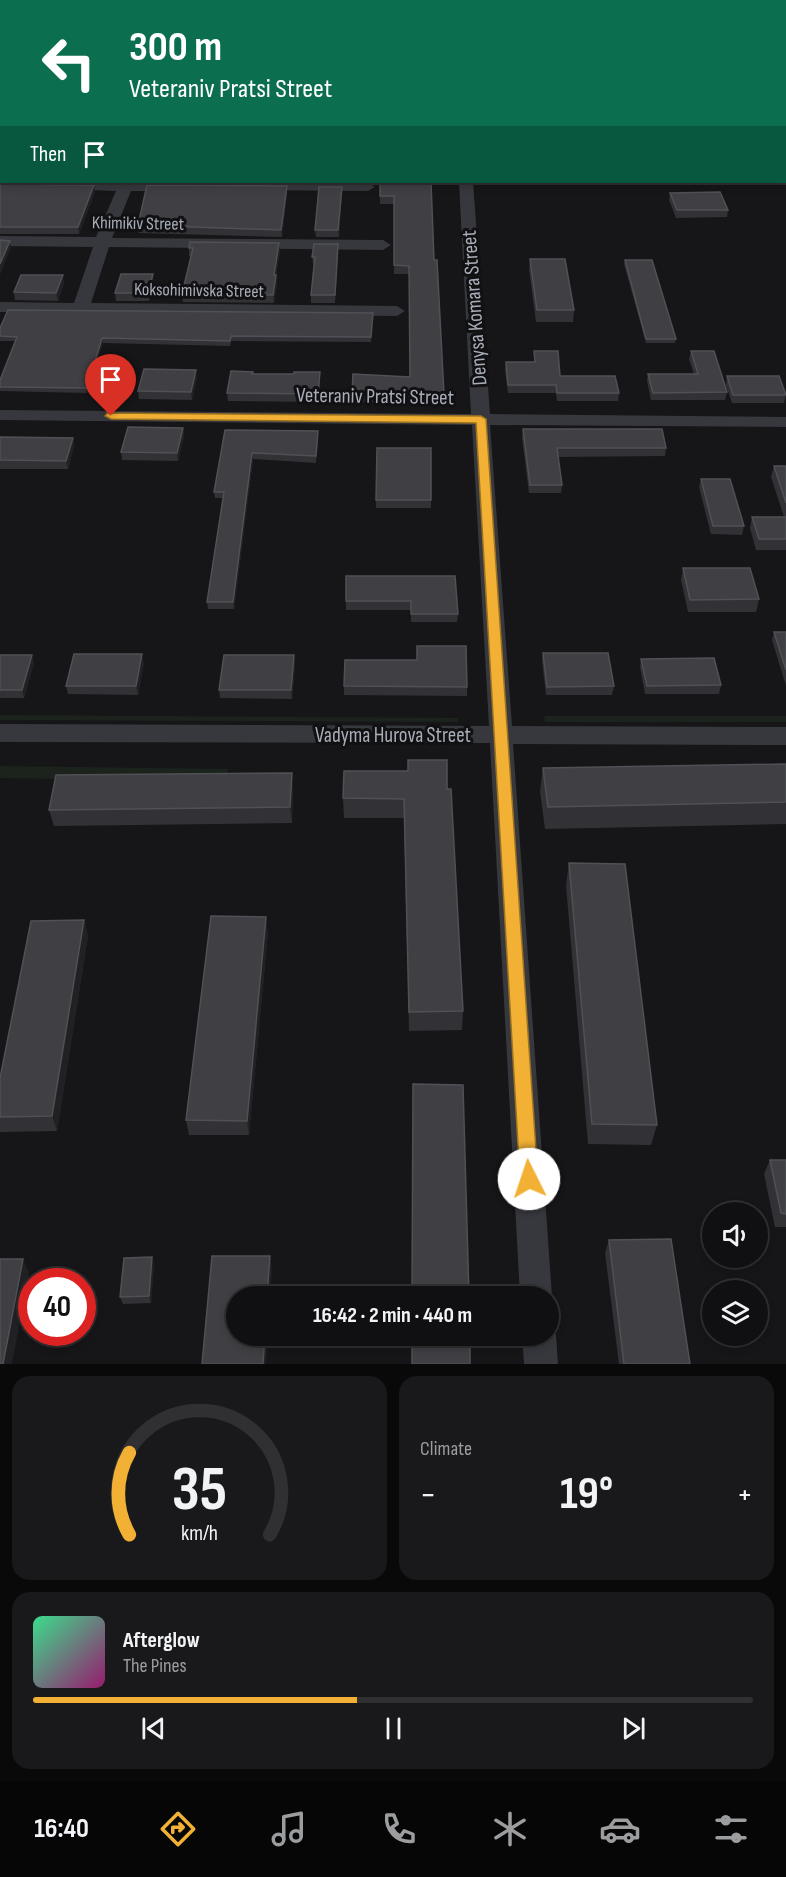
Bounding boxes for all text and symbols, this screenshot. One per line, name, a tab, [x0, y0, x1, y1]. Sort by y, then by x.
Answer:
text: 300 m	[129, 22, 222, 73]
icon: left	[30, 24, 108, 102]
text: Veteraniv Pratsi Street	[129, 73, 332, 105]
icon: arrive	[78, 138, 111, 171]
text: Then	[30, 141, 66, 168]
street label: Khimikiv Street	[92, 212, 185, 235]
street label: Denysa Komara Street	[457, 230, 492, 386]
street label: Koksohimivska Street	[134, 279, 265, 302]
pin	[85, 354, 136, 416]
icon: arrive	[94, 363, 127, 396]
street label: Veteraniv Pratsi Street	[296, 383, 454, 410]
street label: Vadyma Hurova Street	[315, 723, 471, 748]
position arrow	[497, 1147, 561, 1211]
map controls	[702, 1202, 768, 1346]
button: sound	[702, 1202, 768, 1268]
speed limit sign: 40	[18, 1268, 96, 1346]
button: layers	[702, 1280, 768, 1346]
text: 16:42 · 2 min · 440 m	[313, 1302, 472, 1329]
text: Climate	[420, 1437, 472, 1461]
text: 35	[172, 1453, 227, 1528]
text: 19°	[560, 1467, 613, 1522]
text: −	[420, 1475, 436, 1515]
text: +	[737, 1475, 753, 1515]
text: km/h	[181, 1521, 218, 1546]
text: Afterglow	[123, 1627, 200, 1654]
text: The Pines	[123, 1654, 187, 1678]
icon: previous	[137, 1712, 170, 1745]
icon: pause	[377, 1712, 410, 1745]
icon: next	[617, 1712, 650, 1745]
icon: directions	[157, 1808, 199, 1850]
icon: music	[268, 1808, 310, 1850]
icon: phone	[378, 1808, 420, 1850]
icon: climate	[489, 1808, 531, 1850]
icon: car	[599, 1808, 641, 1850]
icon: filters	[710, 1808, 752, 1850]
text: 16:40	[34, 1813, 89, 1845]

